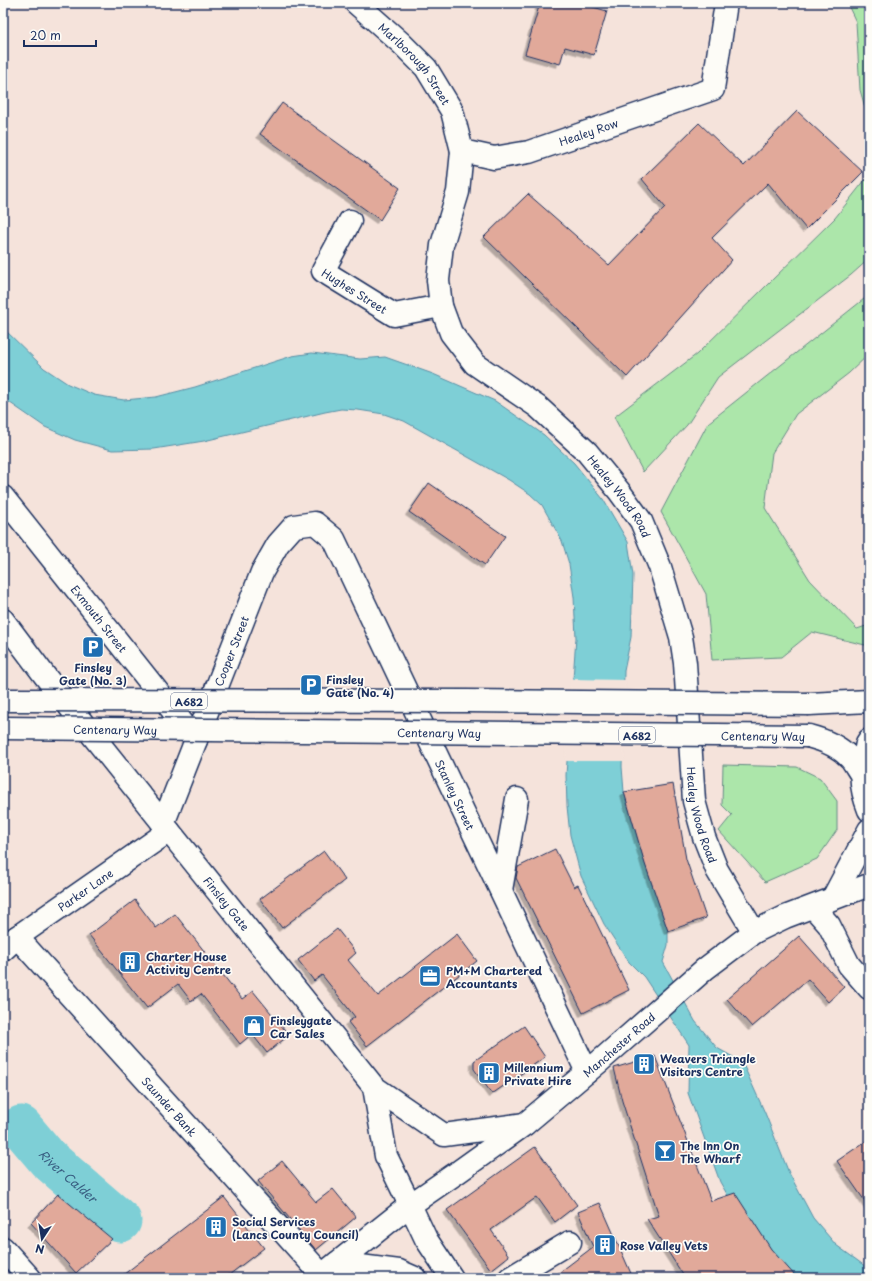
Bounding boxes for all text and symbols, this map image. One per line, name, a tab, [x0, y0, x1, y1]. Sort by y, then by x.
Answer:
street label: Marlborough Street	[375, 19, 455, 108]
scale bar	[24, 22, 96, 48]
text: 20 m	[30, 26, 61, 44]
street label: Healey Row	[557, 114, 621, 150]
street label: Hughes Street	[319, 264, 391, 318]
street label: Healey Wood Road	[584, 451, 655, 540]
street label: Exmouth Street	[67, 581, 132, 656]
street label: Cooper Street	[210, 613, 253, 689]
parking icon: Finsley Gate (No. 3)	[80, 634, 106, 660]
place label: Finsley Gate (No. 3)	[59, 659, 127, 689]
place label: Finsley Gate (No. 4)	[326, 671, 394, 701]
parking icon: Finsley Gate (No. 4)	[298, 672, 324, 698]
road number: A682	[171, 693, 207, 709]
street label: Centenary Way	[73, 720, 157, 738]
street label: Centenary Way	[397, 723, 481, 741]
road number: A682	[619, 727, 655, 743]
street label: Centenary Way	[721, 727, 805, 744]
street label: Stanley Street	[431, 757, 480, 833]
street label: Healey Wood Road	[683, 766, 722, 865]
street label: Parker Lane	[54, 864, 116, 915]
street label: Finsley Gate	[200, 872, 254, 934]
place label: Charter House Activity Centre	[145, 948, 231, 978]
building icon: Charter House Activity Centre	[117, 949, 143, 975]
place label: PM+M Chartered Accountants	[446, 962, 543, 992]
office icon: PM+M Chartered Accountants	[417, 963, 443, 989]
street label: Manchester Road	[579, 1008, 659, 1081]
place label: Finsleygate Car Sales	[270, 1012, 332, 1042]
shop icon: Finsleygate Car Sales	[241, 1013, 267, 1039]
place label: Weavers Triangle Visitors Centre	[660, 1050, 757, 1080]
building icon: Weavers Triangle Visitors Centre	[631, 1051, 657, 1077]
place label: Millennium Private Hire	[504, 1059, 571, 1089]
building icon: Millennium Private Hire	[476, 1060, 502, 1086]
street label: Saunder Bank	[138, 1073, 201, 1140]
place label: The Inn On The Wharf	[680, 1137, 741, 1167]
bar icon: The Inn On The Wharf	[652, 1138, 678, 1164]
water label: River Calder	[35, 1145, 102, 1208]
place label: Social Services (Lancs County Council)	[232, 1213, 359, 1243]
building icon: Social Services (Lancs County Council)	[203, 1214, 229, 1240]
north arrow	[22, 1219, 62, 1259]
building icon: Rose Valley Vets	[592, 1232, 618, 1258]
place label: Rose Valley Vets	[620, 1237, 708, 1254]
text: N	[34, 1240, 46, 1258]

